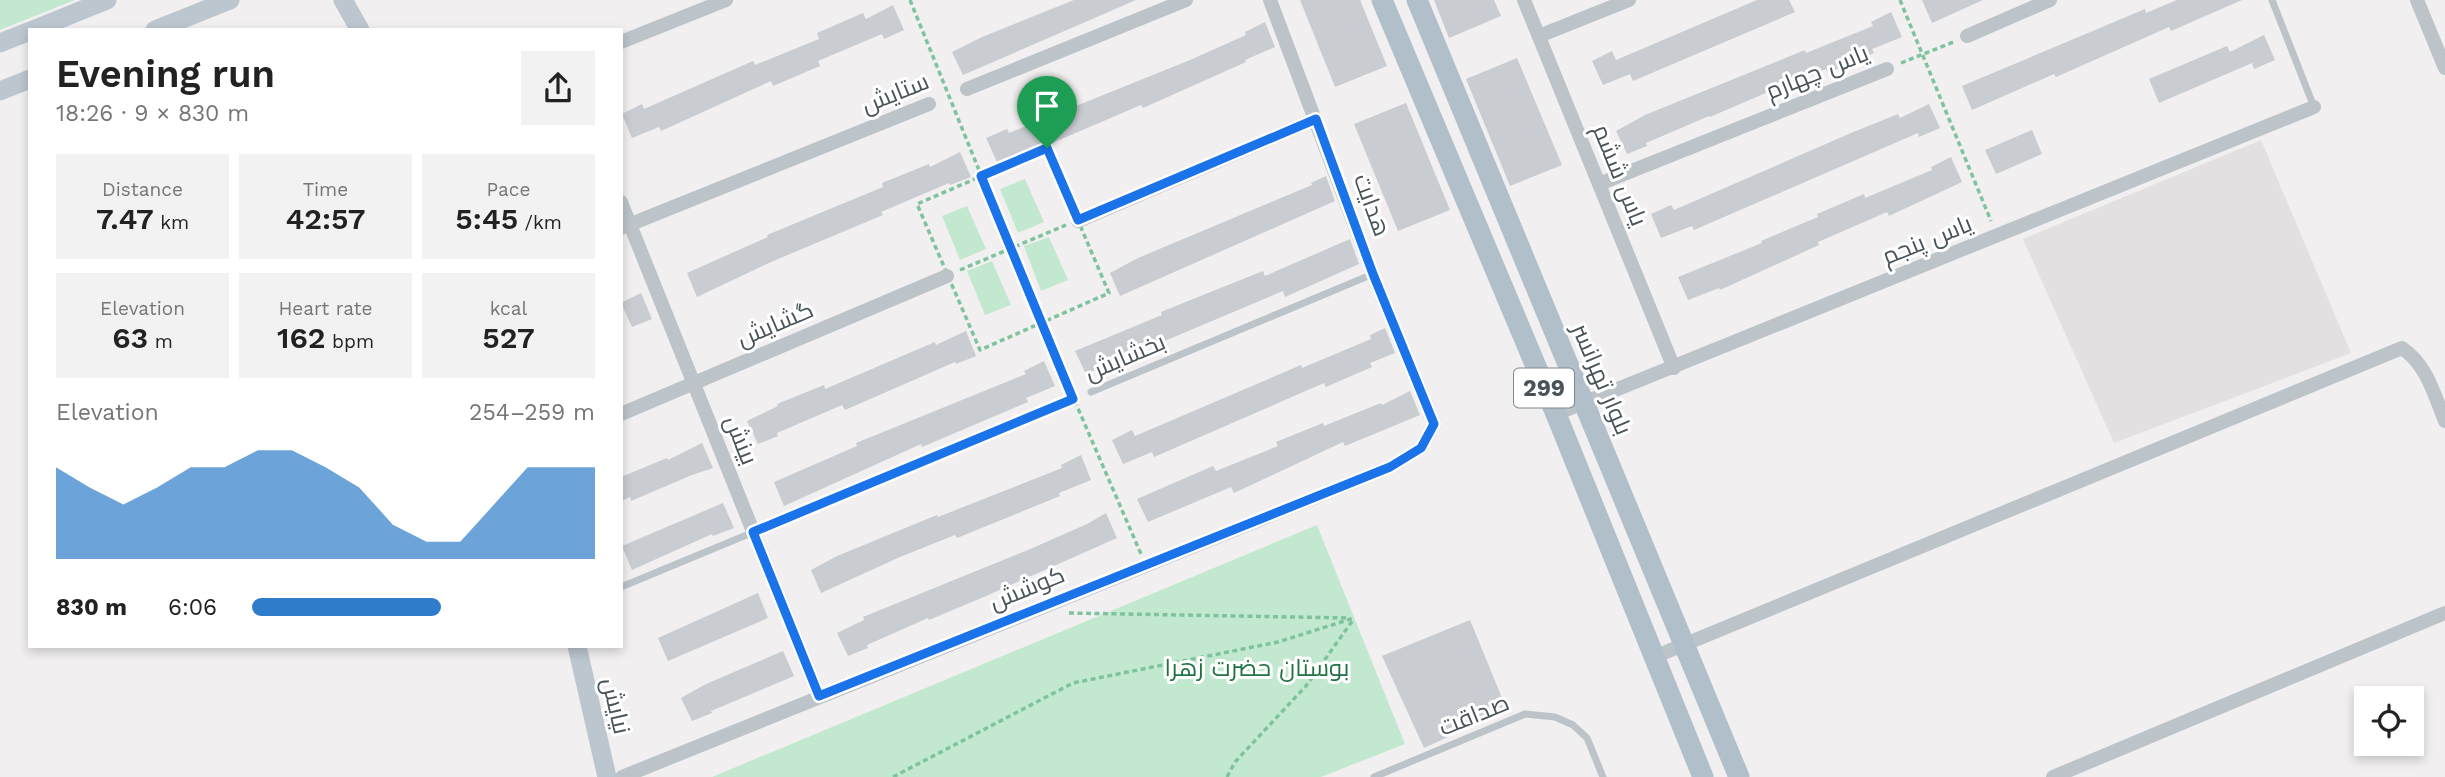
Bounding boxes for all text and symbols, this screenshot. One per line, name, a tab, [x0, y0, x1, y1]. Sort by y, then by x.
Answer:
street label: یاس چهارم	[1762, 39, 1874, 107]
button: share	[521, 51, 595, 125]
text: Evening run	[56, 52, 275, 96]
street label: ستایش	[857, 67, 933, 119]
pin	[1017, 76, 1077, 148]
icon: arrive	[1028, 87, 1066, 125]
text: 18:26 · 9 × 830 m	[56, 100, 249, 127]
street label: یاس ششم	[1585, 120, 1653, 231]
street label: هدایت	[1348, 170, 1396, 240]
text: Distance	[102, 178, 183, 201]
text: Time	[303, 178, 348, 201]
text: Pace	[487, 178, 530, 201]
text: 7.47	[96, 201, 154, 236]
text: 42:57	[285, 201, 366, 236]
text: 5:45	[455, 201, 518, 236]
street label: یاس پنجم	[1878, 209, 1977, 273]
text: km	[154, 211, 189, 234]
text: /km	[518, 211, 562, 234]
street label: گشایش	[733, 295, 817, 353]
text: Elevation	[100, 297, 185, 320]
text: Heart rate	[279, 297, 372, 320]
text: kcal	[490, 297, 527, 320]
street label: بلوار تهرانسر	[1565, 317, 1638, 439]
text: 63	[112, 320, 148, 355]
text: 162	[277, 320, 326, 355]
text: 527	[482, 320, 535, 355]
street label: بخشایش	[1080, 328, 1170, 386]
text: m	[148, 330, 173, 353]
text: bpm	[326, 330, 374, 353]
road number: 299	[1514, 368, 1574, 408]
text: Elevation	[56, 399, 159, 426]
text: 254–259 m	[469, 399, 595, 426]
street label: بینش	[719, 411, 763, 469]
street label: کوشش	[985, 560, 1069, 616]
text: 830 m	[56, 594, 127, 621]
text: 6:06	[168, 594, 217, 621]
park label: بوستان حضرت زهرا	[1165, 654, 1349, 682]
street label: نیایش	[596, 675, 636, 737]
map controls	[2354, 686, 2424, 756]
button: locate	[2354, 686, 2424, 756]
street label: صداقت	[1435, 688, 1513, 742]

